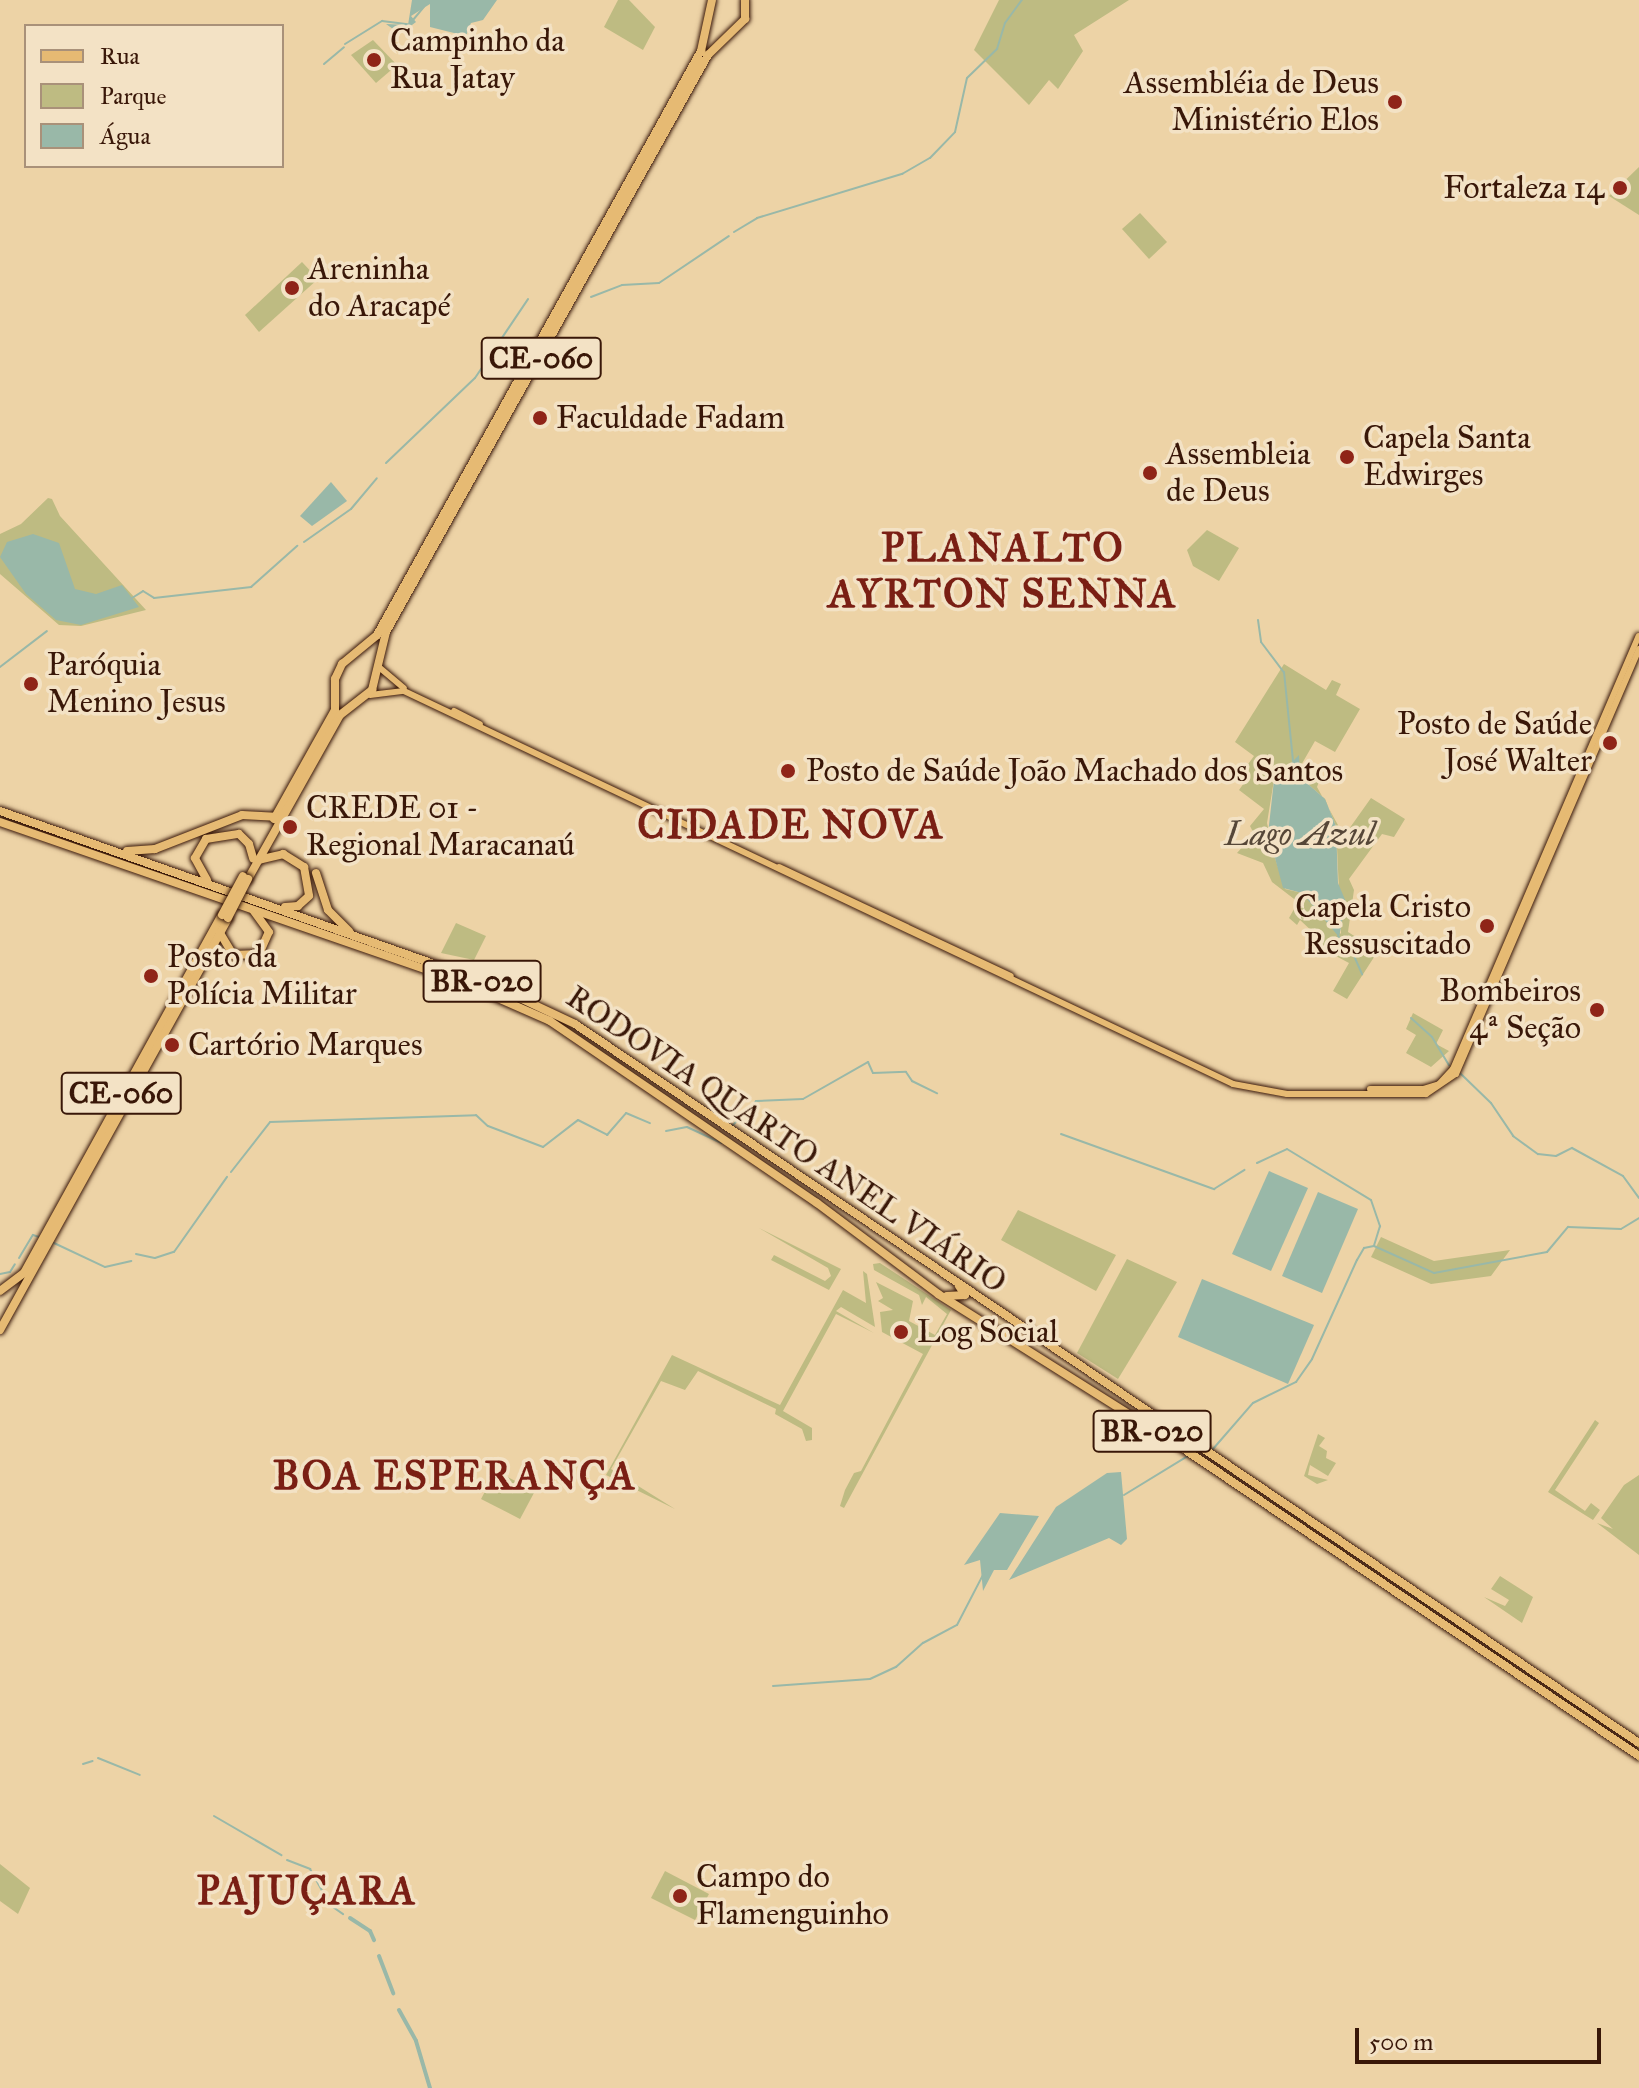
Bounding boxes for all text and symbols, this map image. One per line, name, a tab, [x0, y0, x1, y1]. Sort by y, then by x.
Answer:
place label: Campinho da Rua Jatay	[390, 23, 565, 98]
legend	[24, 24, 284, 168]
text: Rua	[100, 41, 140, 71]
marker: Campinho da Rua Jatay	[365, 51, 383, 69]
place label: Assembléia de Deus Ministério Elos	[1124, 65, 1379, 140]
text: Parque	[100, 81, 167, 111]
marker: Assembléia de Deus Ministério Elos	[1386, 93, 1404, 111]
text: Água	[100, 121, 151, 151]
place label: Fortaleza 14	[1443, 169, 1604, 207]
marker: Fortaleza 14	[1611, 179, 1629, 197]
place label: Areninha do Aracapé	[308, 251, 451, 326]
marker: Areninha do Aracapé	[283, 279, 301, 297]
road number: CE-060	[479, 332, 603, 384]
place label: Faculdade Fadam	[556, 399, 785, 437]
marker: Faculdade Fadam	[531, 409, 549, 427]
place label: Capela Santa Edwirges	[1363, 420, 1531, 495]
place label: Assembleia de Deus	[1166, 436, 1311, 511]
marker: Capela Santa Edwirges	[1338, 448, 1356, 466]
marker: Assembleia de Deus	[1141, 464, 1159, 482]
district label: PLANALTO AYRTON SENNA	[828, 524, 1178, 618]
place label: Paróquia Menino Jesus	[47, 647, 226, 722]
marker: Paróquia Menino Jesus	[22, 675, 40, 693]
place label: Posto de Saúde José Walter	[1397, 706, 1592, 781]
marker: Posto de Saúde José Walter	[1599, 732, 1621, 754]
place label: Posto de Saúde João Machado dos Santos	[806, 752, 1343, 790]
marker: Posto de Saúde João Machado dos Santos	[777, 760, 799, 782]
place label: CREDE 01 - Regional Maracanaú	[306, 790, 575, 865]
district label: CIDADE NOVA	[637, 801, 945, 849]
water label: Lago Azul	[1225, 814, 1375, 854]
marker: CREDE 01 - Regional Maracanaú	[281, 818, 299, 836]
place label: Capela Cristo Ressuscitado	[1295, 889, 1471, 964]
marker: Capela Cristo Ressuscitado	[1478, 917, 1496, 935]
place label: Posto da Polícia Militar	[167, 939, 357, 1014]
road number: BR-020	[422, 955, 542, 1007]
marker: Posto da Polícia Militar	[142, 967, 160, 985]
place label: Bombeiros 4ª Seção	[1439, 973, 1581, 1048]
street label: RODOVIA QUARTO ANEL VIÁRIO	[559, 978, 1013, 1302]
marker: Bombeiros 4ª Seção	[1588, 1001, 1606, 1019]
place label: Cartório Marques	[188, 1026, 423, 1064]
marker: Cartório Marques	[163, 1036, 181, 1054]
road number: CE-060	[59, 1067, 183, 1119]
place label: Log Social	[917, 1313, 1058, 1351]
marker: Log Social	[892, 1323, 910, 1341]
road number: BR-020	[1092, 1405, 1212, 1457]
district label: BOA ESPERANÇA	[273, 1452, 637, 1500]
place label: Campo do Flamenguinho	[696, 1859, 889, 1934]
district label: PAJUÇARA	[197, 1867, 417, 1915]
marker: Campo do Flamenguinho	[671, 1887, 689, 1905]
scale bar	[1359, 2012, 1605, 2062]
text: 500 m	[1369, 2027, 1433, 2057]

